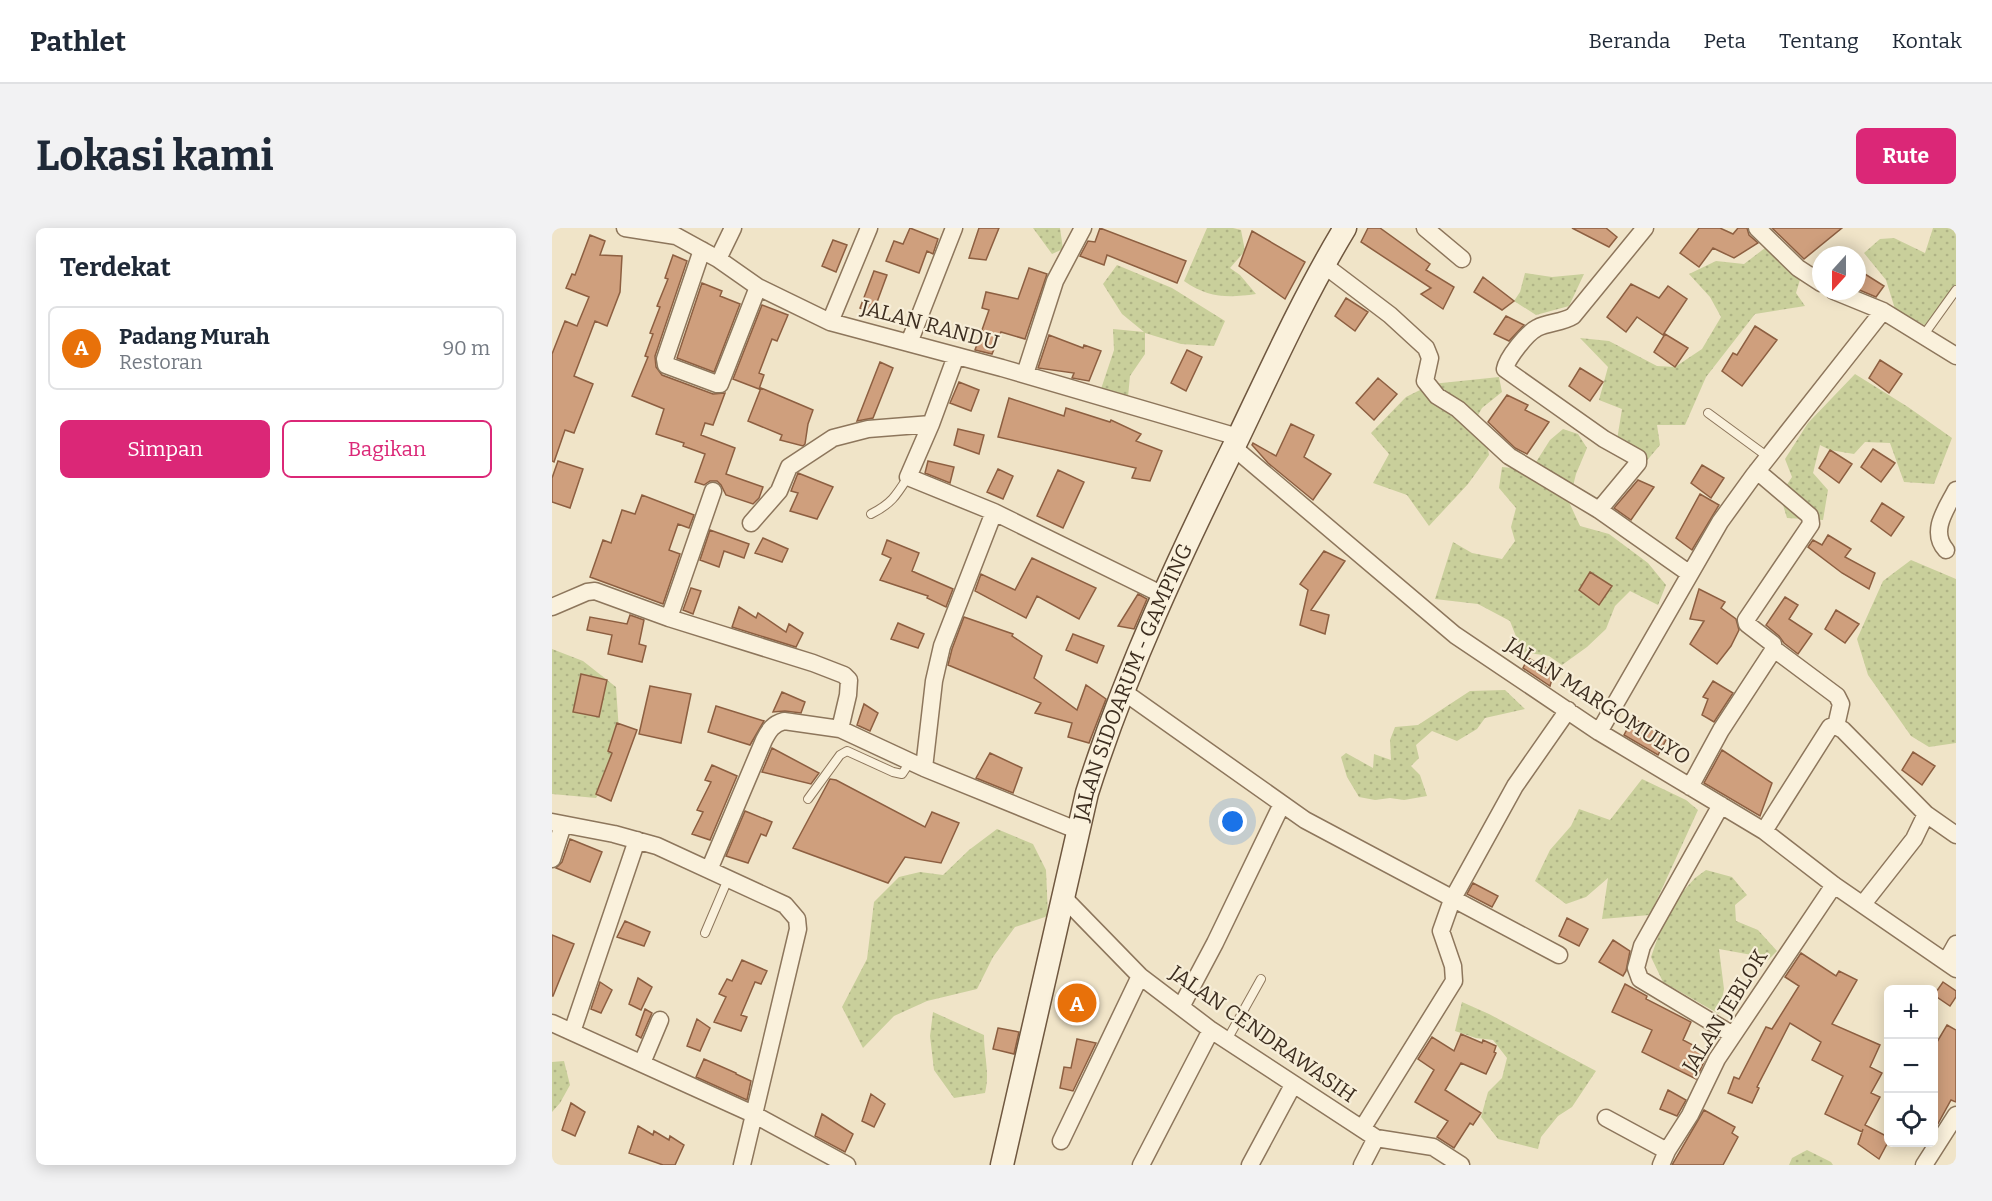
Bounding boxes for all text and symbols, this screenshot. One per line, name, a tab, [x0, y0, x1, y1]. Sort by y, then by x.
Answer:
text: Pathlet	[30, 25, 126, 58]
text: Beranda	[1589, 28, 1670, 54]
text: Peta	[1703, 28, 1746, 54]
text: Tentang	[1779, 28, 1859, 54]
text: Kontak	[1892, 28, 1962, 54]
button: Rute	[1856, 128, 1956, 184]
text: Lokasi kami	[36, 131, 274, 181]
north arrow	[1812, 246, 1866, 300]
text: Terdekat	[60, 252, 171, 283]
street label: JALAN RANDU	[857, 294, 1002, 356]
text: Padang Murah	[119, 323, 270, 350]
text: A	[74, 336, 89, 360]
text: 90 m	[442, 336, 490, 360]
text: Restoran	[119, 350, 203, 374]
button: Simpan	[60, 420, 270, 478]
button: Bagikan	[282, 420, 492, 478]
street label: JALAN SIDOARUM - GAMPING	[1068, 539, 1198, 825]
street label: JALAN MARGOMULYO	[1500, 631, 1695, 771]
your location	[1218, 807, 1247, 836]
street label: JALAN JEBLOK	[1676, 944, 1773, 1078]
street label: JALAN CENDRAWASIH	[1164, 959, 1361, 1108]
pin: A	[1058, 980, 1096, 1026]
map controls	[1884, 985, 1938, 1147]
button: +	[1884, 985, 1938, 1039]
button: −	[1884, 1039, 1938, 1093]
button: locate	[1884, 1093, 1938, 1147]

